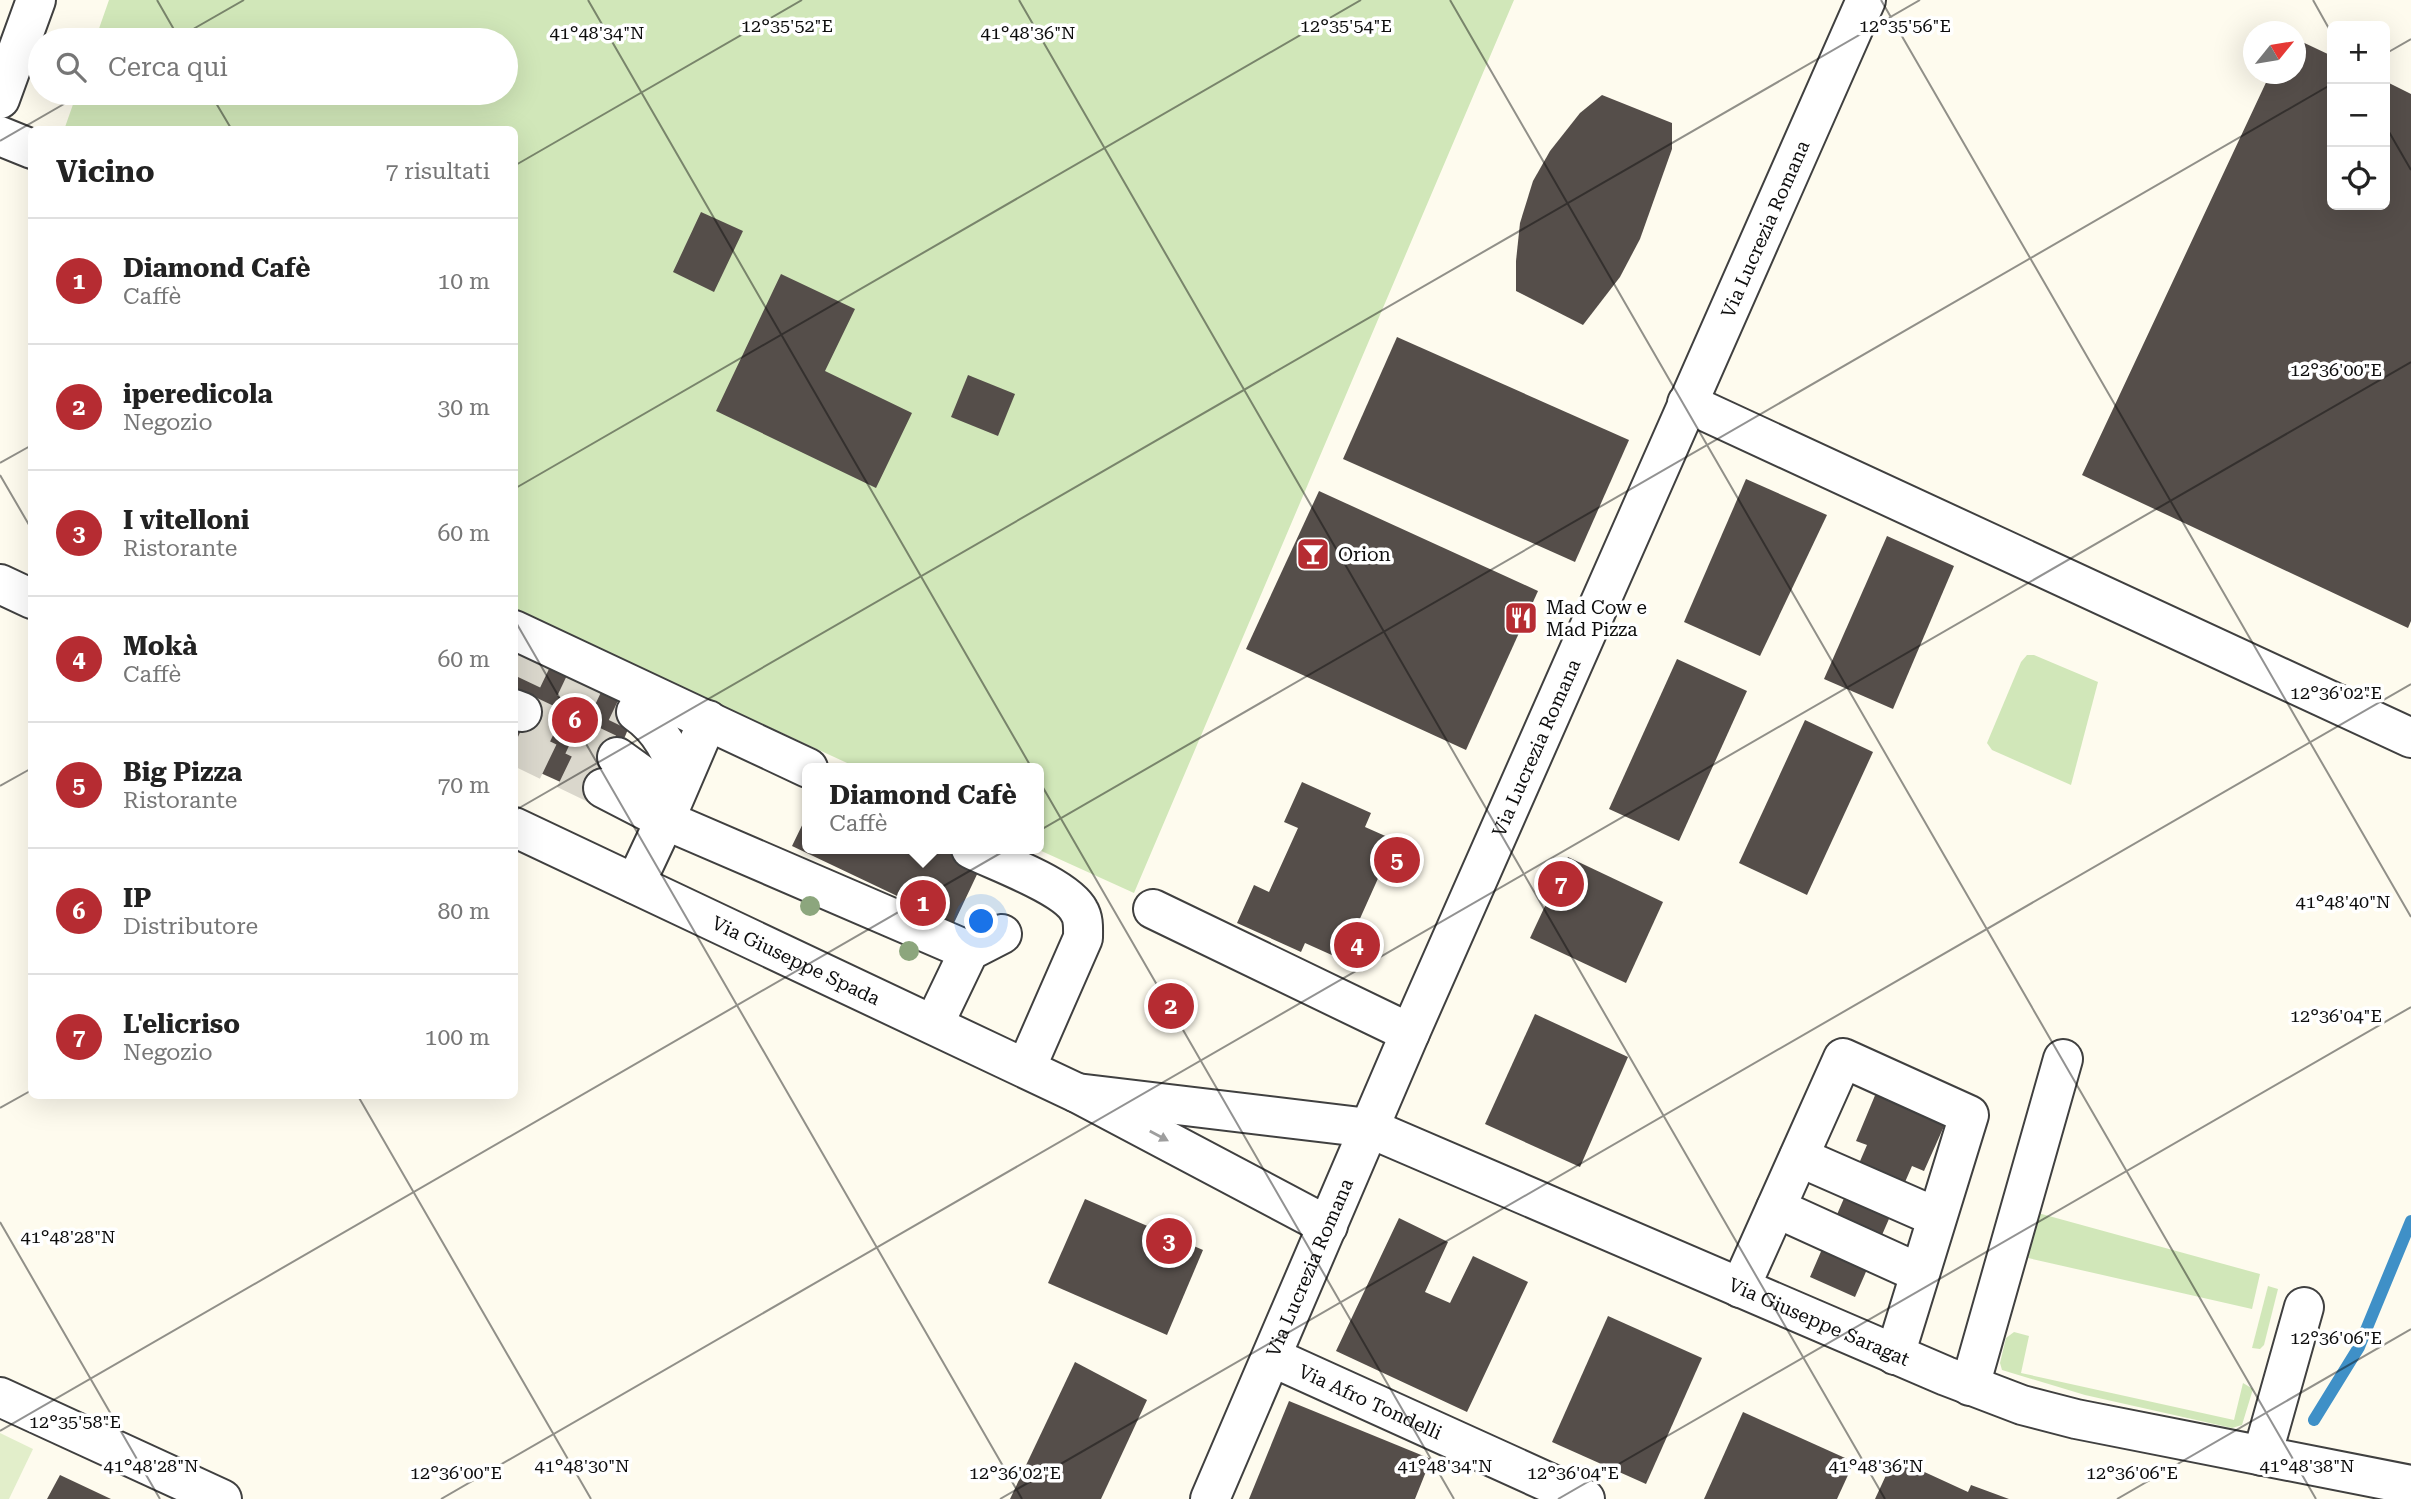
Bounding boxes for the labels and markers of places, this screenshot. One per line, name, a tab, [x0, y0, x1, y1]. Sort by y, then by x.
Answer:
bar icon: Orion	[1294, 535, 1332, 573]
place label: Orion	[1338, 543, 1391, 566]
place label: Mad Cow e Mad Pizza	[1546, 596, 1647, 641]
restaurant icon: Mad Cow e Mad Pizza	[1502, 599, 1540, 637]
pin: 6	[552, 694, 598, 746]
pin: 5	[1374, 834, 1420, 886]
pin: 7	[1538, 858, 1584, 910]
pin: 1	[900, 877, 946, 929]
pin: 4	[1334, 919, 1380, 971]
pin: 2	[1148, 980, 1194, 1032]
pin: 3	[1146, 1215, 1192, 1267]

